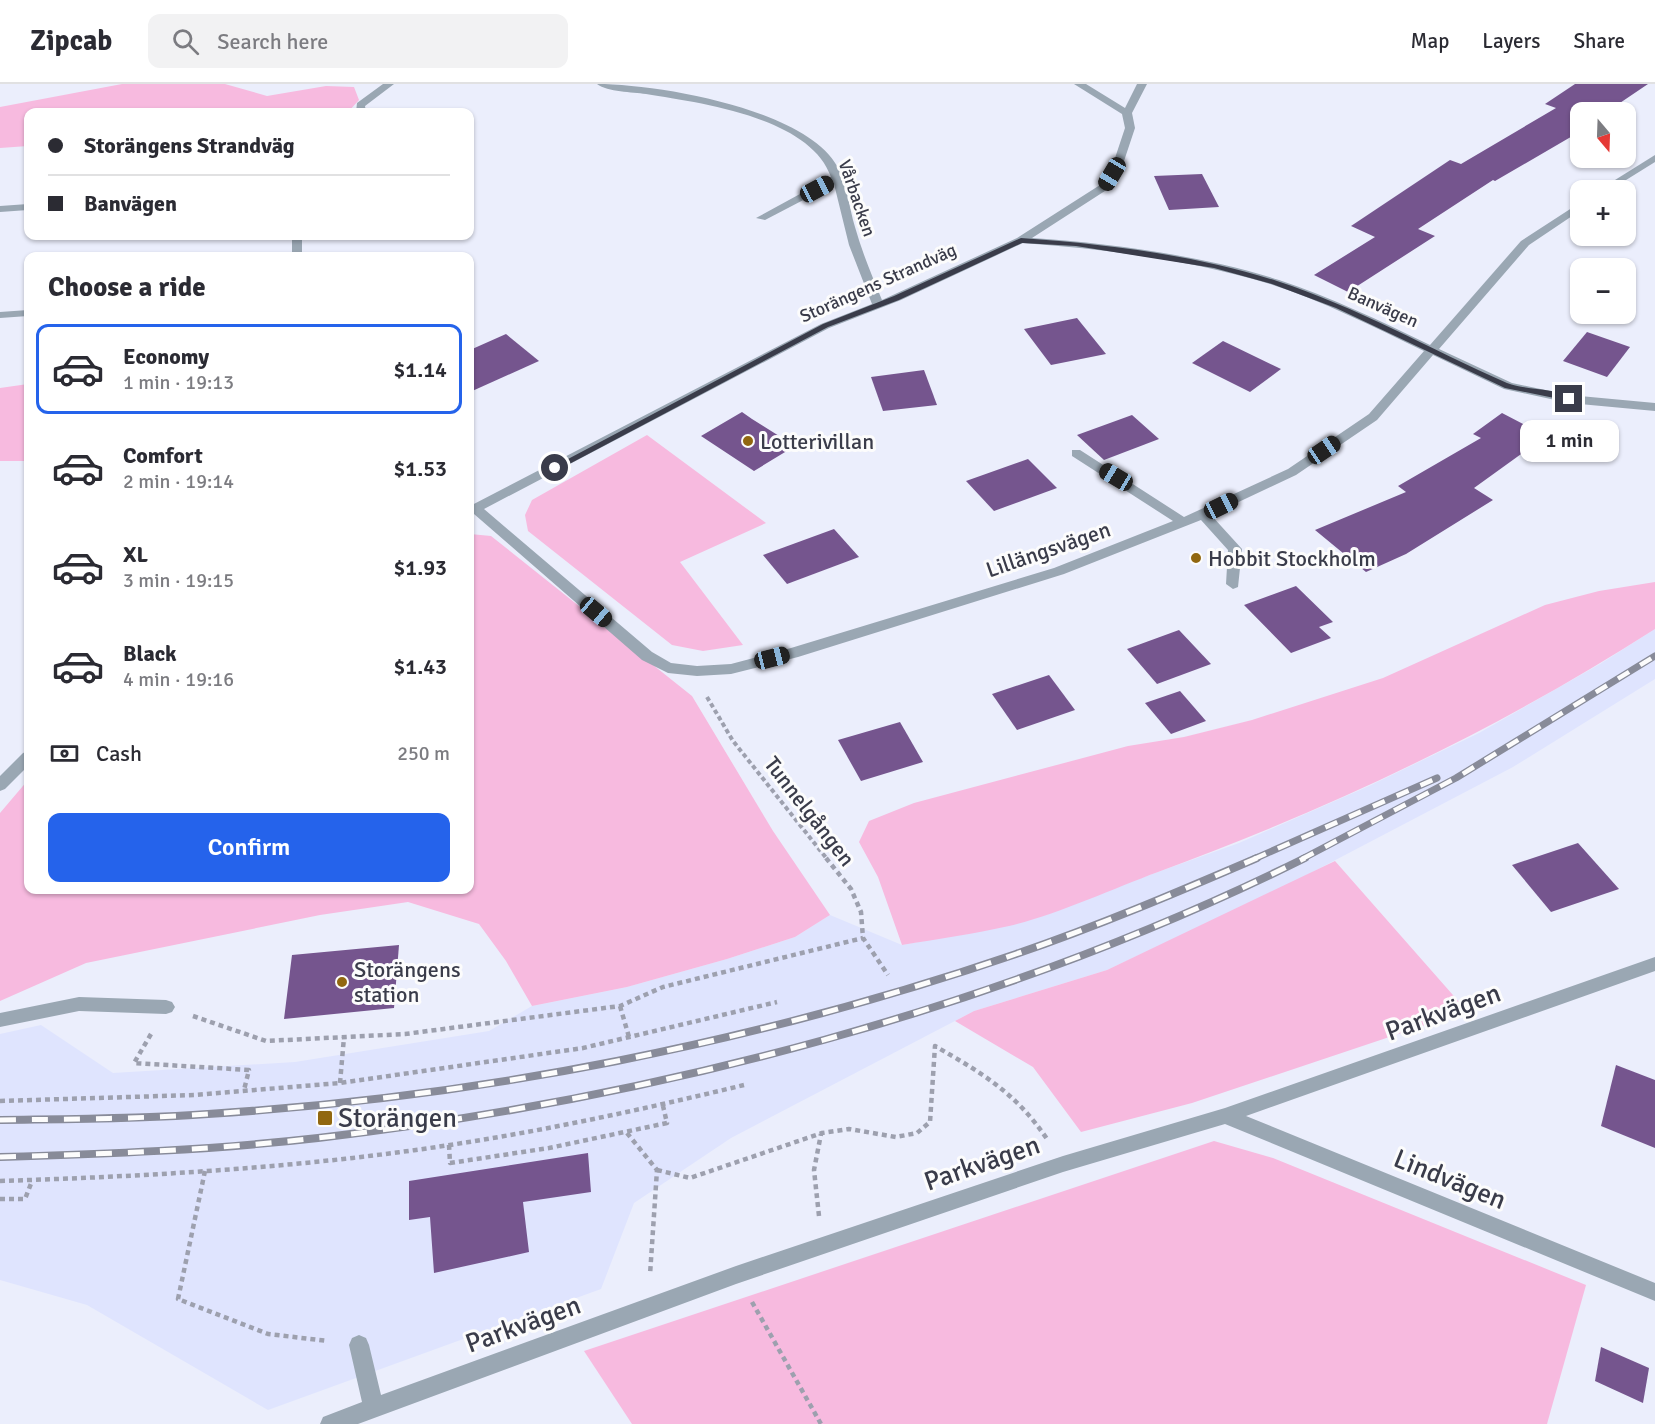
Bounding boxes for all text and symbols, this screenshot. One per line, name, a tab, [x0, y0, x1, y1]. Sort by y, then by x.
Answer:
search box	[148, 14, 568, 68]
text: Zipcab	[30, 24, 112, 58]
icon: search	[169, 25, 202, 58]
text: Search here	[217, 28, 328, 55]
text: Map	[1411, 28, 1449, 54]
text: Layers	[1482, 28, 1540, 54]
text: Share	[1573, 28, 1625, 54]
north arrow	[1570, 102, 1636, 168]
map controls	[1570, 102, 1636, 324]
text: Storängens Strandväg	[84, 132, 295, 159]
car	[1095, 154, 1129, 194]
street label: Vårbacken	[834, 157, 880, 239]
car	[797, 173, 837, 205]
button: +	[1570, 180, 1636, 246]
text: Banvägen	[84, 190, 177, 217]
street label: Storängens Strandväg	[796, 239, 960, 327]
button: −	[1570, 258, 1636, 324]
text: Choose a ride	[48, 271, 206, 304]
street label: Banvägen	[1344, 282, 1422, 332]
icon: car	[51, 342, 105, 396]
text: Economy	[123, 343, 209, 370]
text: $1.14	[393, 356, 447, 383]
text: 1 min · 19:13	[123, 370, 234, 395]
route end	[1555, 385, 1582, 412]
callout: 1 min	[1520, 420, 1618, 462]
place label: Lotterivillan	[760, 428, 874, 455]
text: 1 min	[1546, 428, 1593, 453]
car	[1304, 432, 1344, 468]
marker: Lotterivillan	[741, 434, 755, 448]
icon: car	[51, 441, 105, 495]
text: Comfort	[123, 442, 203, 469]
route start	[541, 454, 568, 481]
text: $1.53	[393, 455, 447, 482]
car	[1096, 460, 1136, 494]
text: 2 min · 19:14	[123, 469, 234, 494]
car	[1201, 490, 1241, 522]
street label: Lillängsvägen	[982, 516, 1114, 583]
icon: car	[51, 540, 105, 594]
text: XL	[123, 541, 148, 568]
place label: Hobbit Stockholm	[1208, 545, 1376, 572]
marker: Hobbit Stockholm	[1189, 551, 1203, 565]
text: $1.93	[393, 554, 447, 581]
text: 3 min · 19:15	[123, 568, 234, 593]
car	[576, 594, 616, 630]
icon: car	[51, 639, 105, 693]
text: Black	[123, 640, 177, 667]
car	[752, 645, 792, 671]
text: $1.43	[393, 653, 447, 680]
text: 4 min · 19:16	[123, 667, 234, 692]
icon: cash	[48, 737, 81, 770]
text: Cash	[96, 740, 142, 767]
text: 250 m	[397, 741, 450, 766]
street label: Tunnelgången	[758, 751, 861, 872]
button: Confirm	[48, 813, 450, 882]
place label: Storängens station	[354, 956, 461, 1008]
marker: Storängens station	[335, 975, 349, 989]
street label: Parkvägen	[1381, 976, 1505, 1049]
place label: Storängen	[338, 1102, 457, 1135]
marker: Storängen	[316, 1109, 334, 1127]
street label: Parkvägen	[920, 1128, 1044, 1199]
street label: Lindvägen	[1389, 1142, 1511, 1217]
street label: Parkvägen	[461, 1288, 585, 1361]

